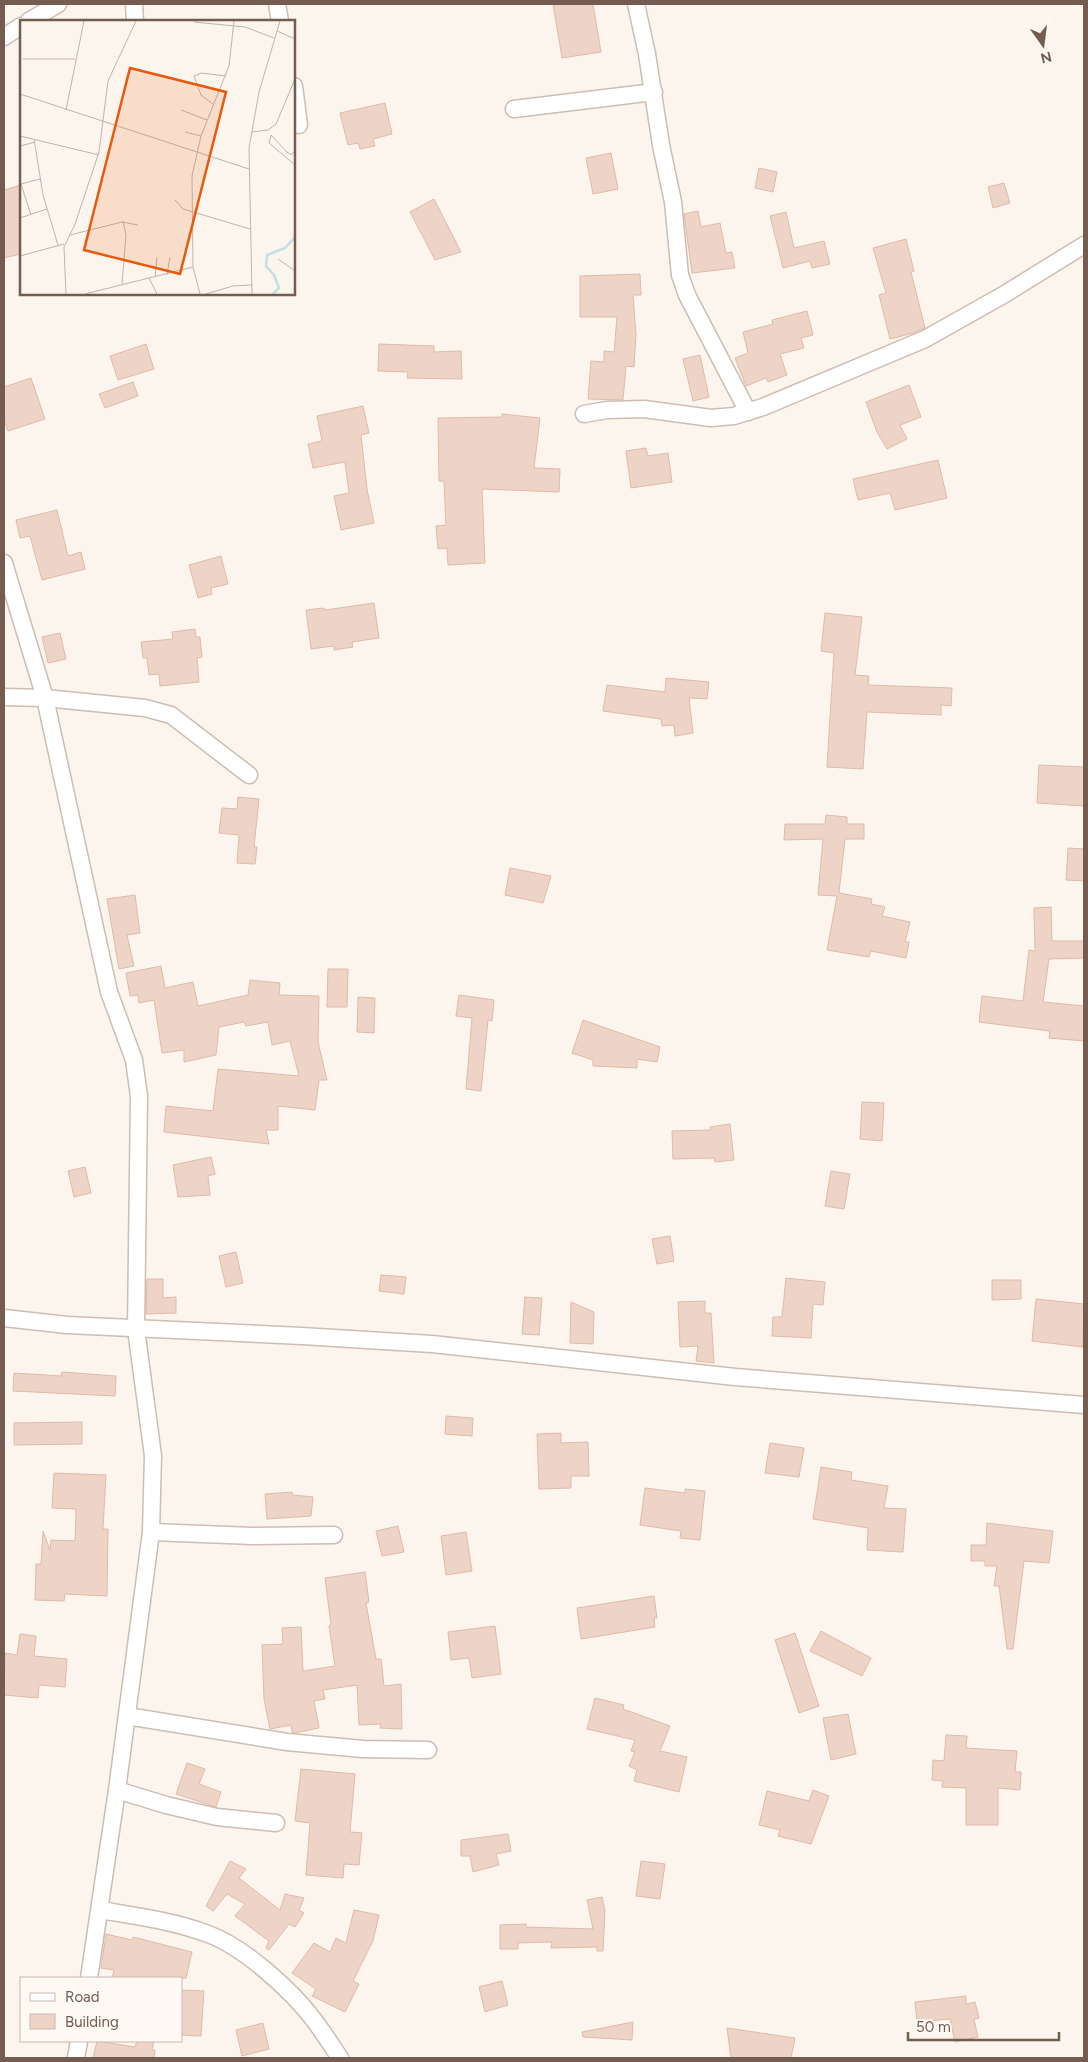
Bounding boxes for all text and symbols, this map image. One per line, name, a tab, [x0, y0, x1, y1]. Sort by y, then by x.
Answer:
inset map	[20, 20, 295, 295]
north arrow	[1018, 20, 1068, 70]
text: N	[1039, 48, 1053, 67]
legend	[20, 1977, 182, 2042]
text: Road	[65, 1988, 100, 2006]
scale bar	[908, 2010, 1059, 2042]
text: Building	[65, 2013, 119, 2031]
text: 50 m	[916, 2018, 951, 2036]

